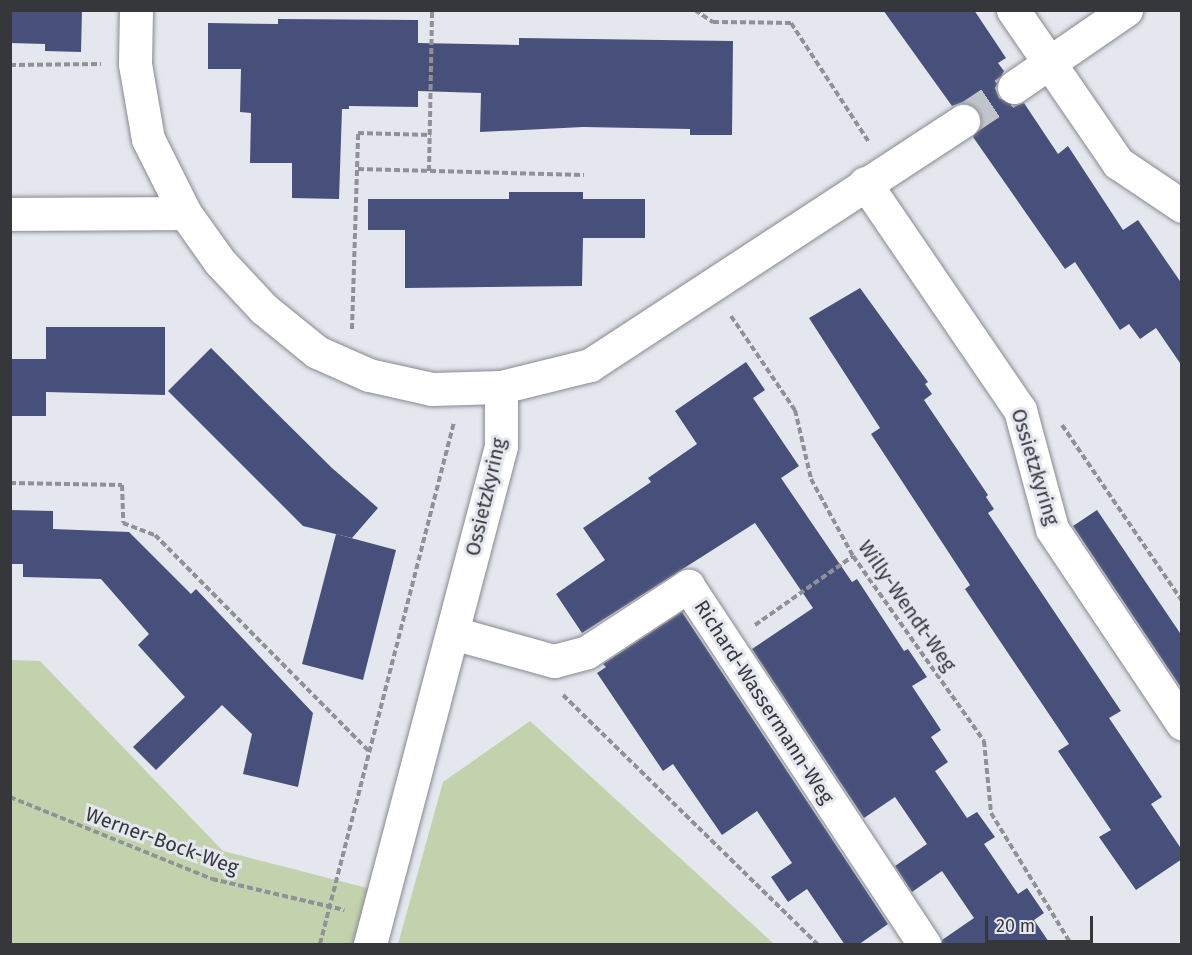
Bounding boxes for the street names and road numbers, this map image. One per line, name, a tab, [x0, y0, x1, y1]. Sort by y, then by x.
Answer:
street label: Ossietzkyring	[1006, 406, 1064, 528]
street label: Ossietzkyring	[461, 436, 511, 558]
street label: Willy-Wendt-Weg	[853, 536, 961, 676]
street label: Richard-Wassermann-Weg	[689, 596, 839, 808]
street label: Werner-Bock-Weg	[82, 802, 242, 880]

